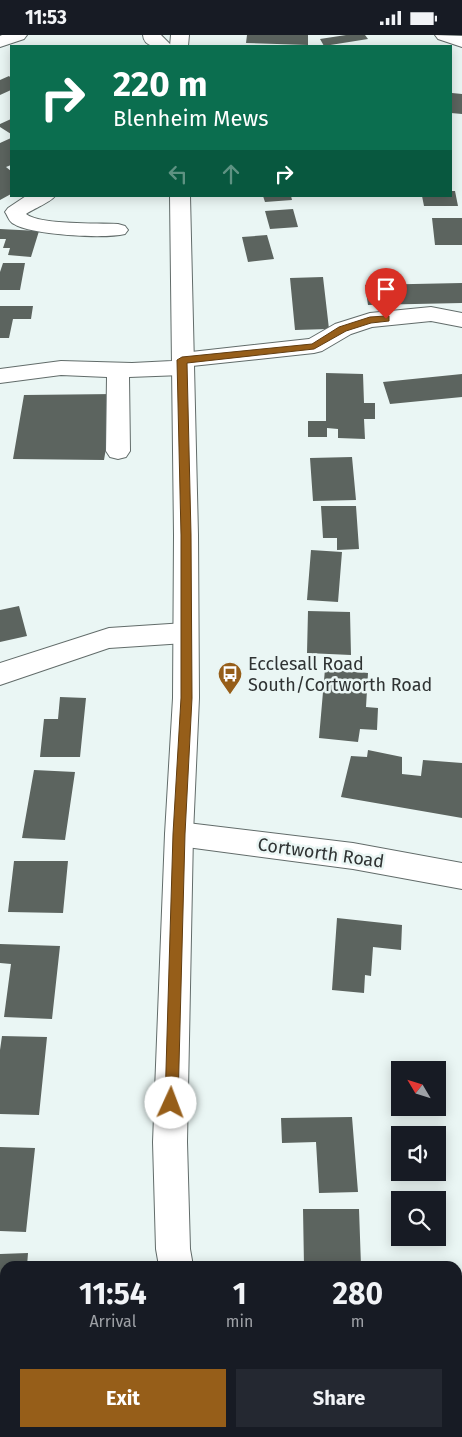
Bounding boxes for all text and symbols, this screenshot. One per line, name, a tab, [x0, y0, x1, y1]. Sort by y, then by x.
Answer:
text: 11:53	[25, 6, 67, 29]
text: 220 m	[113, 63, 208, 105]
icon: right	[30, 65, 95, 130]
text: Blenheim Mews	[113, 105, 269, 132]
icon: left	[164, 160, 192, 188]
icon: ahead	[217, 160, 245, 188]
icon: right	[270, 160, 298, 188]
pin	[365, 268, 407, 319]
icon: arrive	[372, 275, 400, 303]
place label: Ecclesall Road South/Cortworth Road	[248, 653, 432, 696]
bus stop icon: Ecclesall Road South/Cortworth Road	[217, 661, 243, 695]
street label: Cortworth Road	[256, 833, 386, 873]
north arrow	[391, 1061, 446, 1116]
map controls	[391, 1061, 446, 1246]
position arrow	[144, 1076, 196, 1128]
button: sound	[391, 1126, 446, 1181]
button: search	[391, 1191, 446, 1246]
text: 11:54	[79, 1276, 147, 1312]
text: 1	[233, 1276, 247, 1312]
text: 280	[332, 1276, 383, 1312]
text: Arrival	[89, 1312, 136, 1331]
text: min	[226, 1312, 253, 1331]
text: m	[351, 1312, 365, 1331]
button: Exit	[20, 1369, 226, 1427]
button: Share	[236, 1369, 442, 1427]

